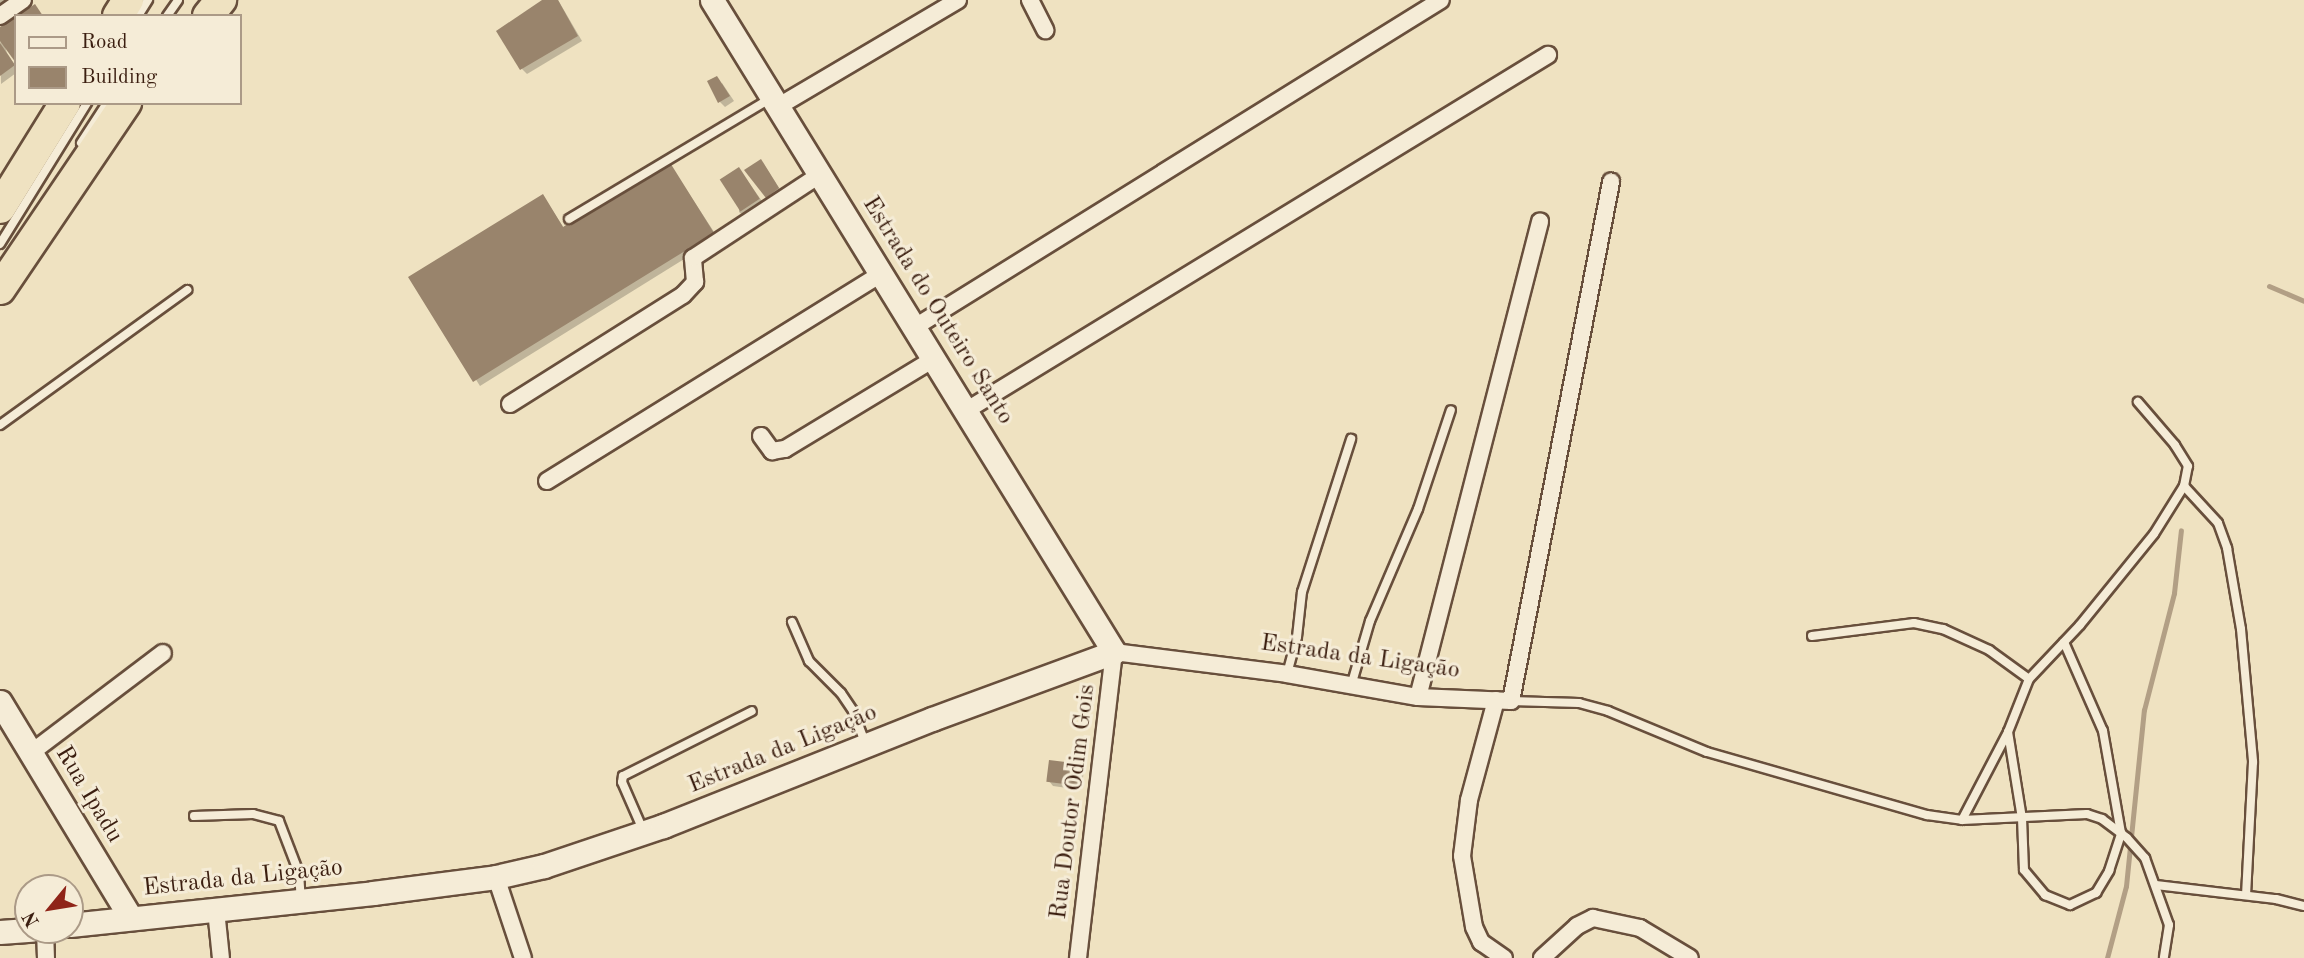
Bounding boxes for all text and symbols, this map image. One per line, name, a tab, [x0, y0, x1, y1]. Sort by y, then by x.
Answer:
legend	[14, 14, 242, 105]
text: Road	[81, 32, 128, 53]
text: Building	[81, 67, 157, 88]
street label: Estrada do Outeiro Santo	[855, 192, 1019, 430]
street label: Estrada da Ligação	[1259, 630, 1461, 686]
street label: Rua Doutor Odim Gois	[1045, 683, 1103, 921]
street label: Estrada da Ligação	[684, 699, 882, 801]
street label: Rua Ipadu	[48, 741, 128, 849]
street label: Estrada da Ligação	[142, 854, 344, 904]
north arrow	[14, 874, 84, 944]
text: N	[20, 908, 44, 930]

